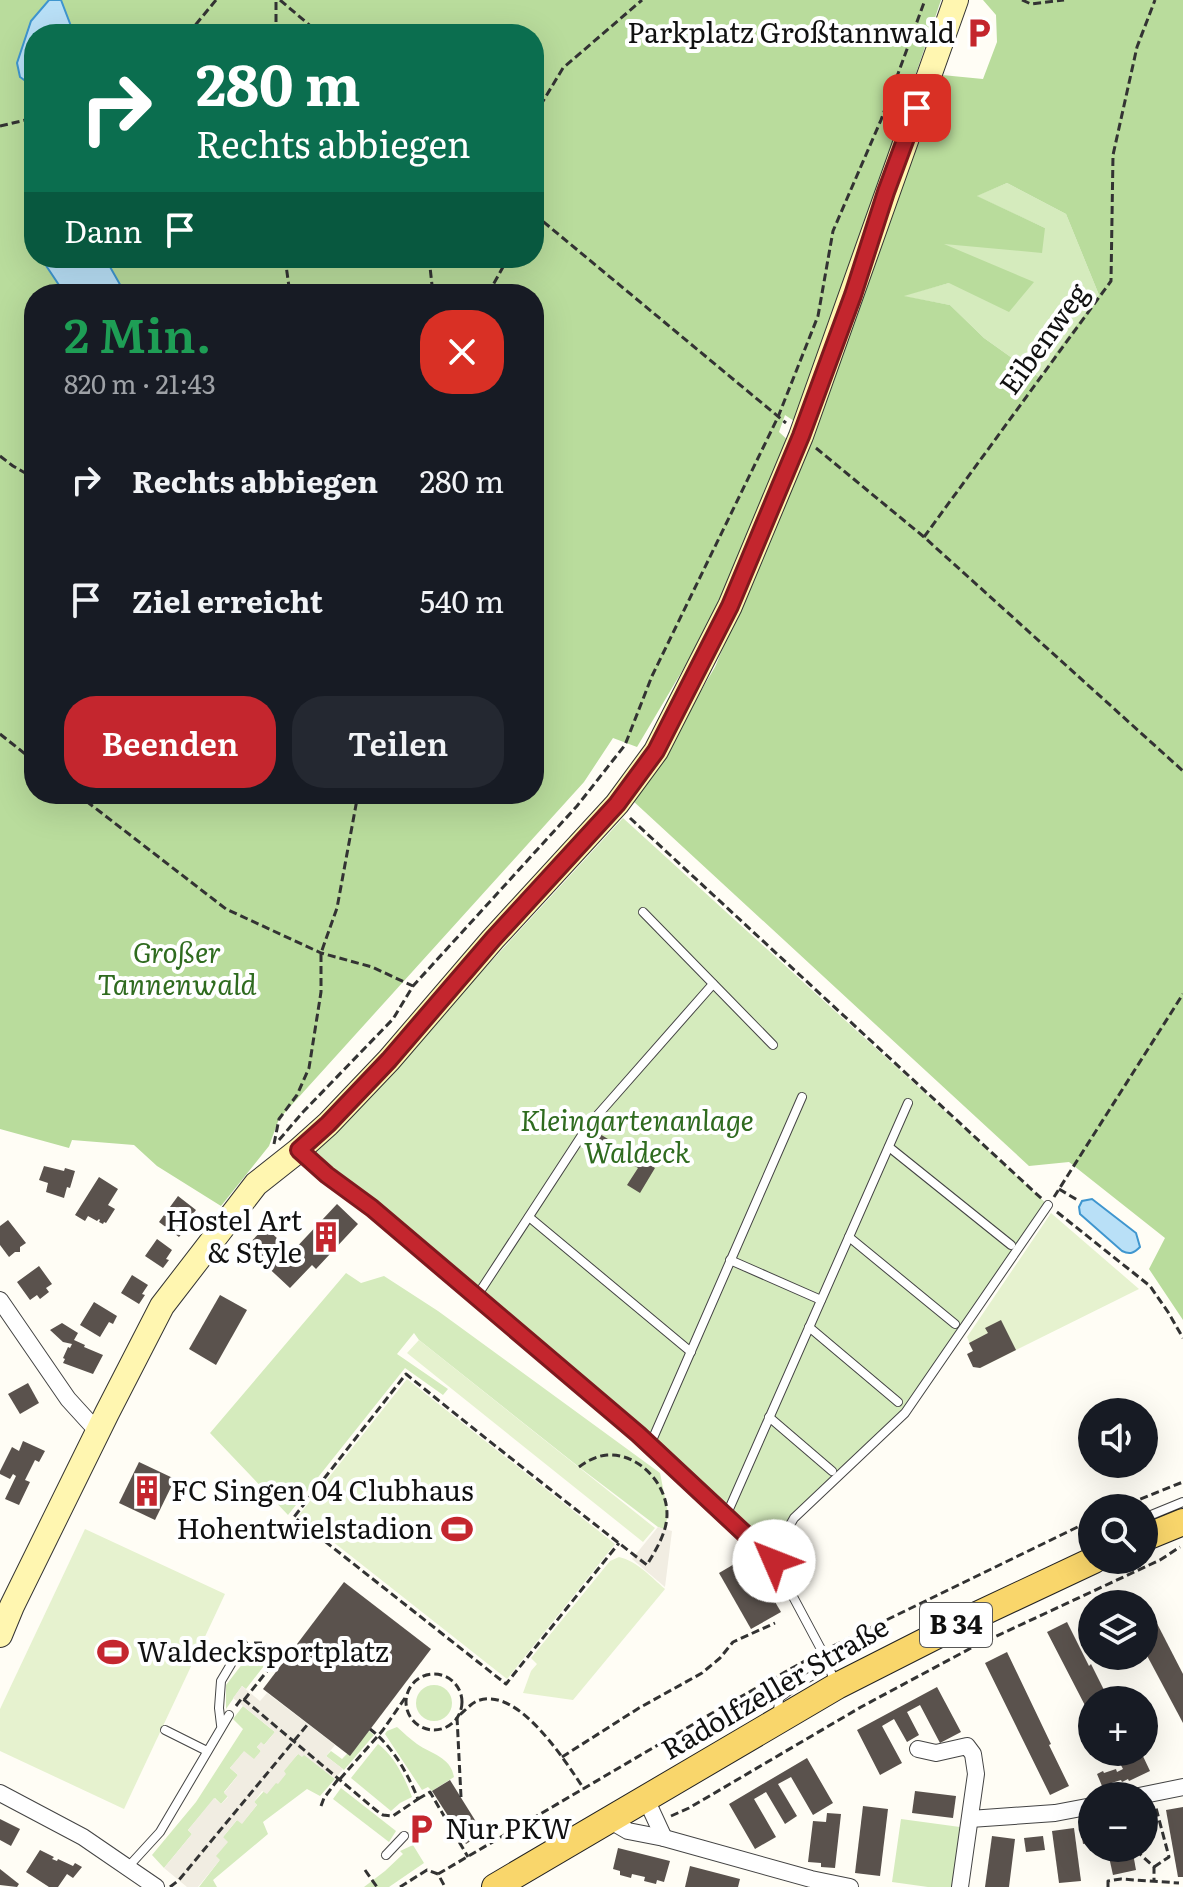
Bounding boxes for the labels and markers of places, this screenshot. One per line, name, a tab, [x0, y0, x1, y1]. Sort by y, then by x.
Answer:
place label: Parkplatz Großtannwald	[627, 10, 955, 52]
parking icon: Parkplatz Großtannwald	[962, 16, 996, 50]
pin	[883, 74, 951, 142]
place label: Hostel Art & Style	[166, 1198, 303, 1272]
building icon: Hostel Art & Style	[309, 1220, 343, 1254]
place label: FC Singen 04 Clubhaus	[171, 1468, 474, 1510]
building icon: FC Singen 04 Clubhaus	[130, 1474, 164, 1508]
place label: Hohentwielstadion	[176, 1506, 433, 1548]
sports icon: Hohentwielstadion	[440, 1512, 474, 1546]
place label: Waldecksportplatz	[137, 1629, 389, 1671]
sports icon: Waldecksportplatz	[96, 1635, 130, 1669]
place label: Nur PKW	[445, 1806, 572, 1848]
parking icon: Nur PKW	[404, 1812, 438, 1846]

